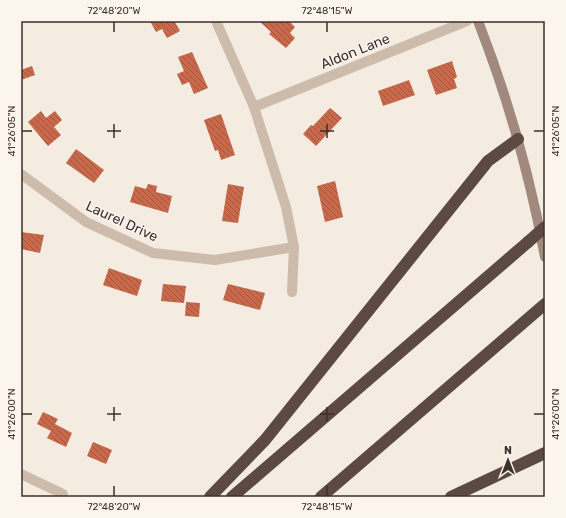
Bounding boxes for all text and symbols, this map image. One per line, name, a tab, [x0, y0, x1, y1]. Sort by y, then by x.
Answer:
text: 72°48'20"W	[87, 5, 141, 17]
text: 72°48'15"W	[301, 5, 353, 17]
street label: Aldon Lane	[318, 30, 392, 73]
text: 41°26'05"N	[6, 106, 18, 156]
text: 41°26'05"N	[550, 106, 562, 156]
street label: Laurel Drive	[83, 197, 161, 246]
text: 41°26'00"N	[6, 388, 18, 440]
text: 41°26'00"N	[550, 388, 562, 440]
north arrow	[488, 440, 528, 480]
text: N	[504, 444, 512, 457]
text: 72°48'20"W	[87, 501, 141, 513]
text: 72°48'15"W	[301, 501, 353, 513]

